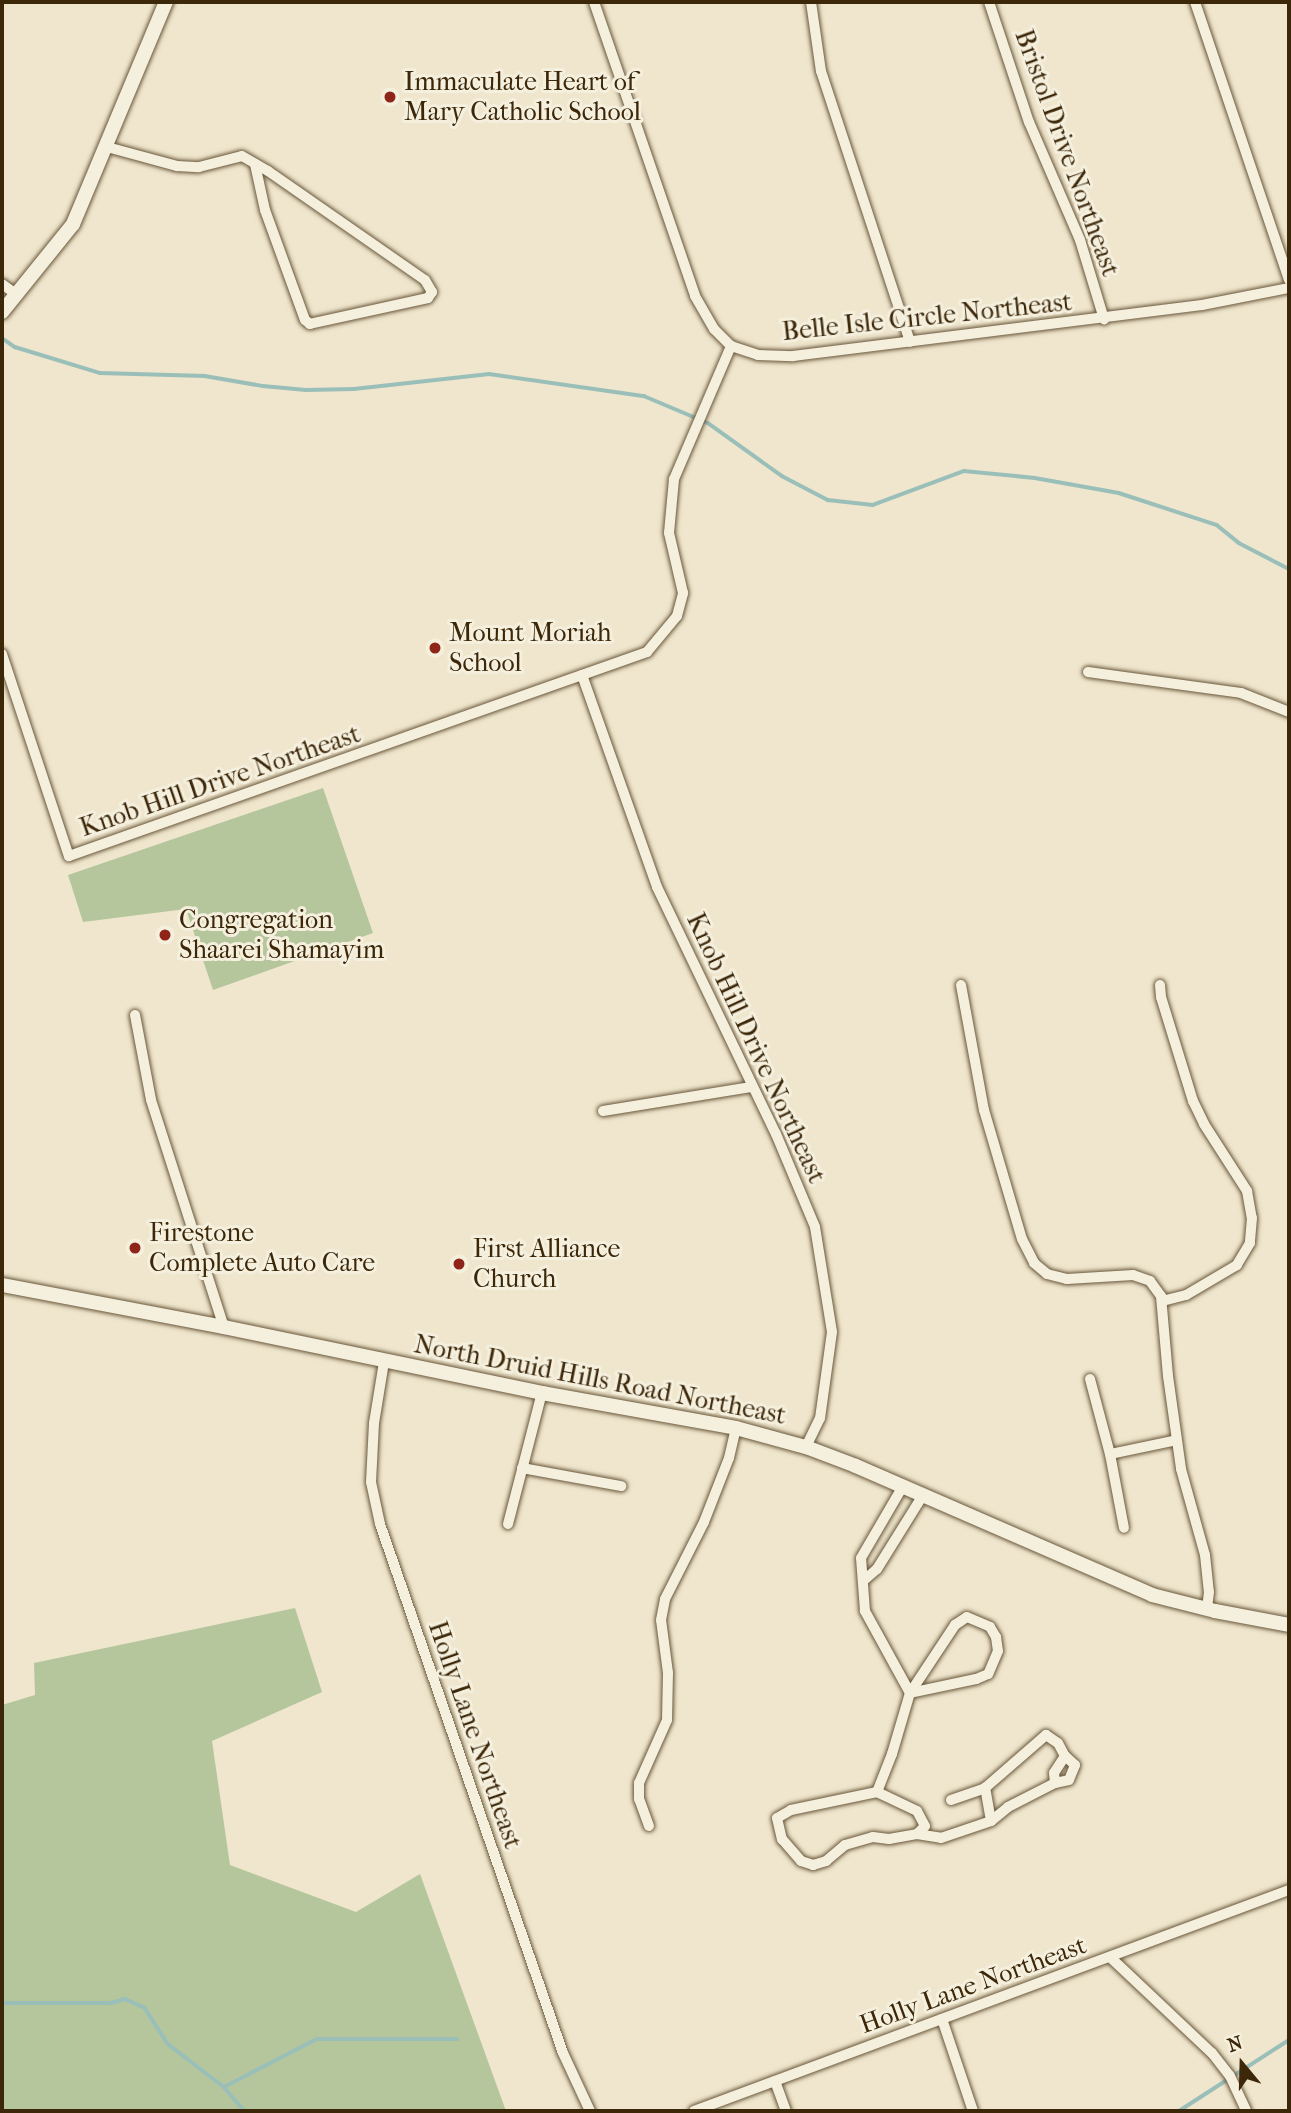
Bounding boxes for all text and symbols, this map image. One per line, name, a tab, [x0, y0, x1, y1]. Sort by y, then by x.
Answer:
street label: Bristol Drive Northeast	[1008, 25, 1126, 281]
place label: Immaculate Heart of Mary Catholic School	[404, 66, 641, 128]
marker: Immaculate Heart of Mary Catholic School	[382, 89, 398, 105]
street label: Belle Isle Circle Northeast	[781, 286, 1073, 348]
place label: Mount Moriah School	[449, 617, 612, 678]
marker: Mount Moriah School	[427, 640, 443, 656]
street label: Knob Hill Drive Northeast	[76, 718, 364, 844]
place label: Congregation Shaarei Shamayim	[179, 904, 384, 965]
street label: Knob Hill Drive Northeast	[680, 908, 832, 1188]
marker: Congregation Shaarei Shamayim	[157, 927, 173, 943]
place label: Firestone Complete Auto Care	[149, 1217, 375, 1278]
place label: First Alliance Church	[473, 1233, 620, 1294]
marker: Firestone Complete Auto Care	[127, 1240, 143, 1256]
marker: First Alliance Church	[451, 1256, 467, 1272]
street label: North Druid Hills Road Northeast	[411, 1329, 789, 1431]
street label: Holly Lane Northeast	[421, 1617, 529, 1853]
street label: Holly Lane Northeast	[856, 1930, 1090, 2040]
north arrow	[1207, 2029, 1277, 2099]
text: N	[1225, 2031, 1246, 2057]

